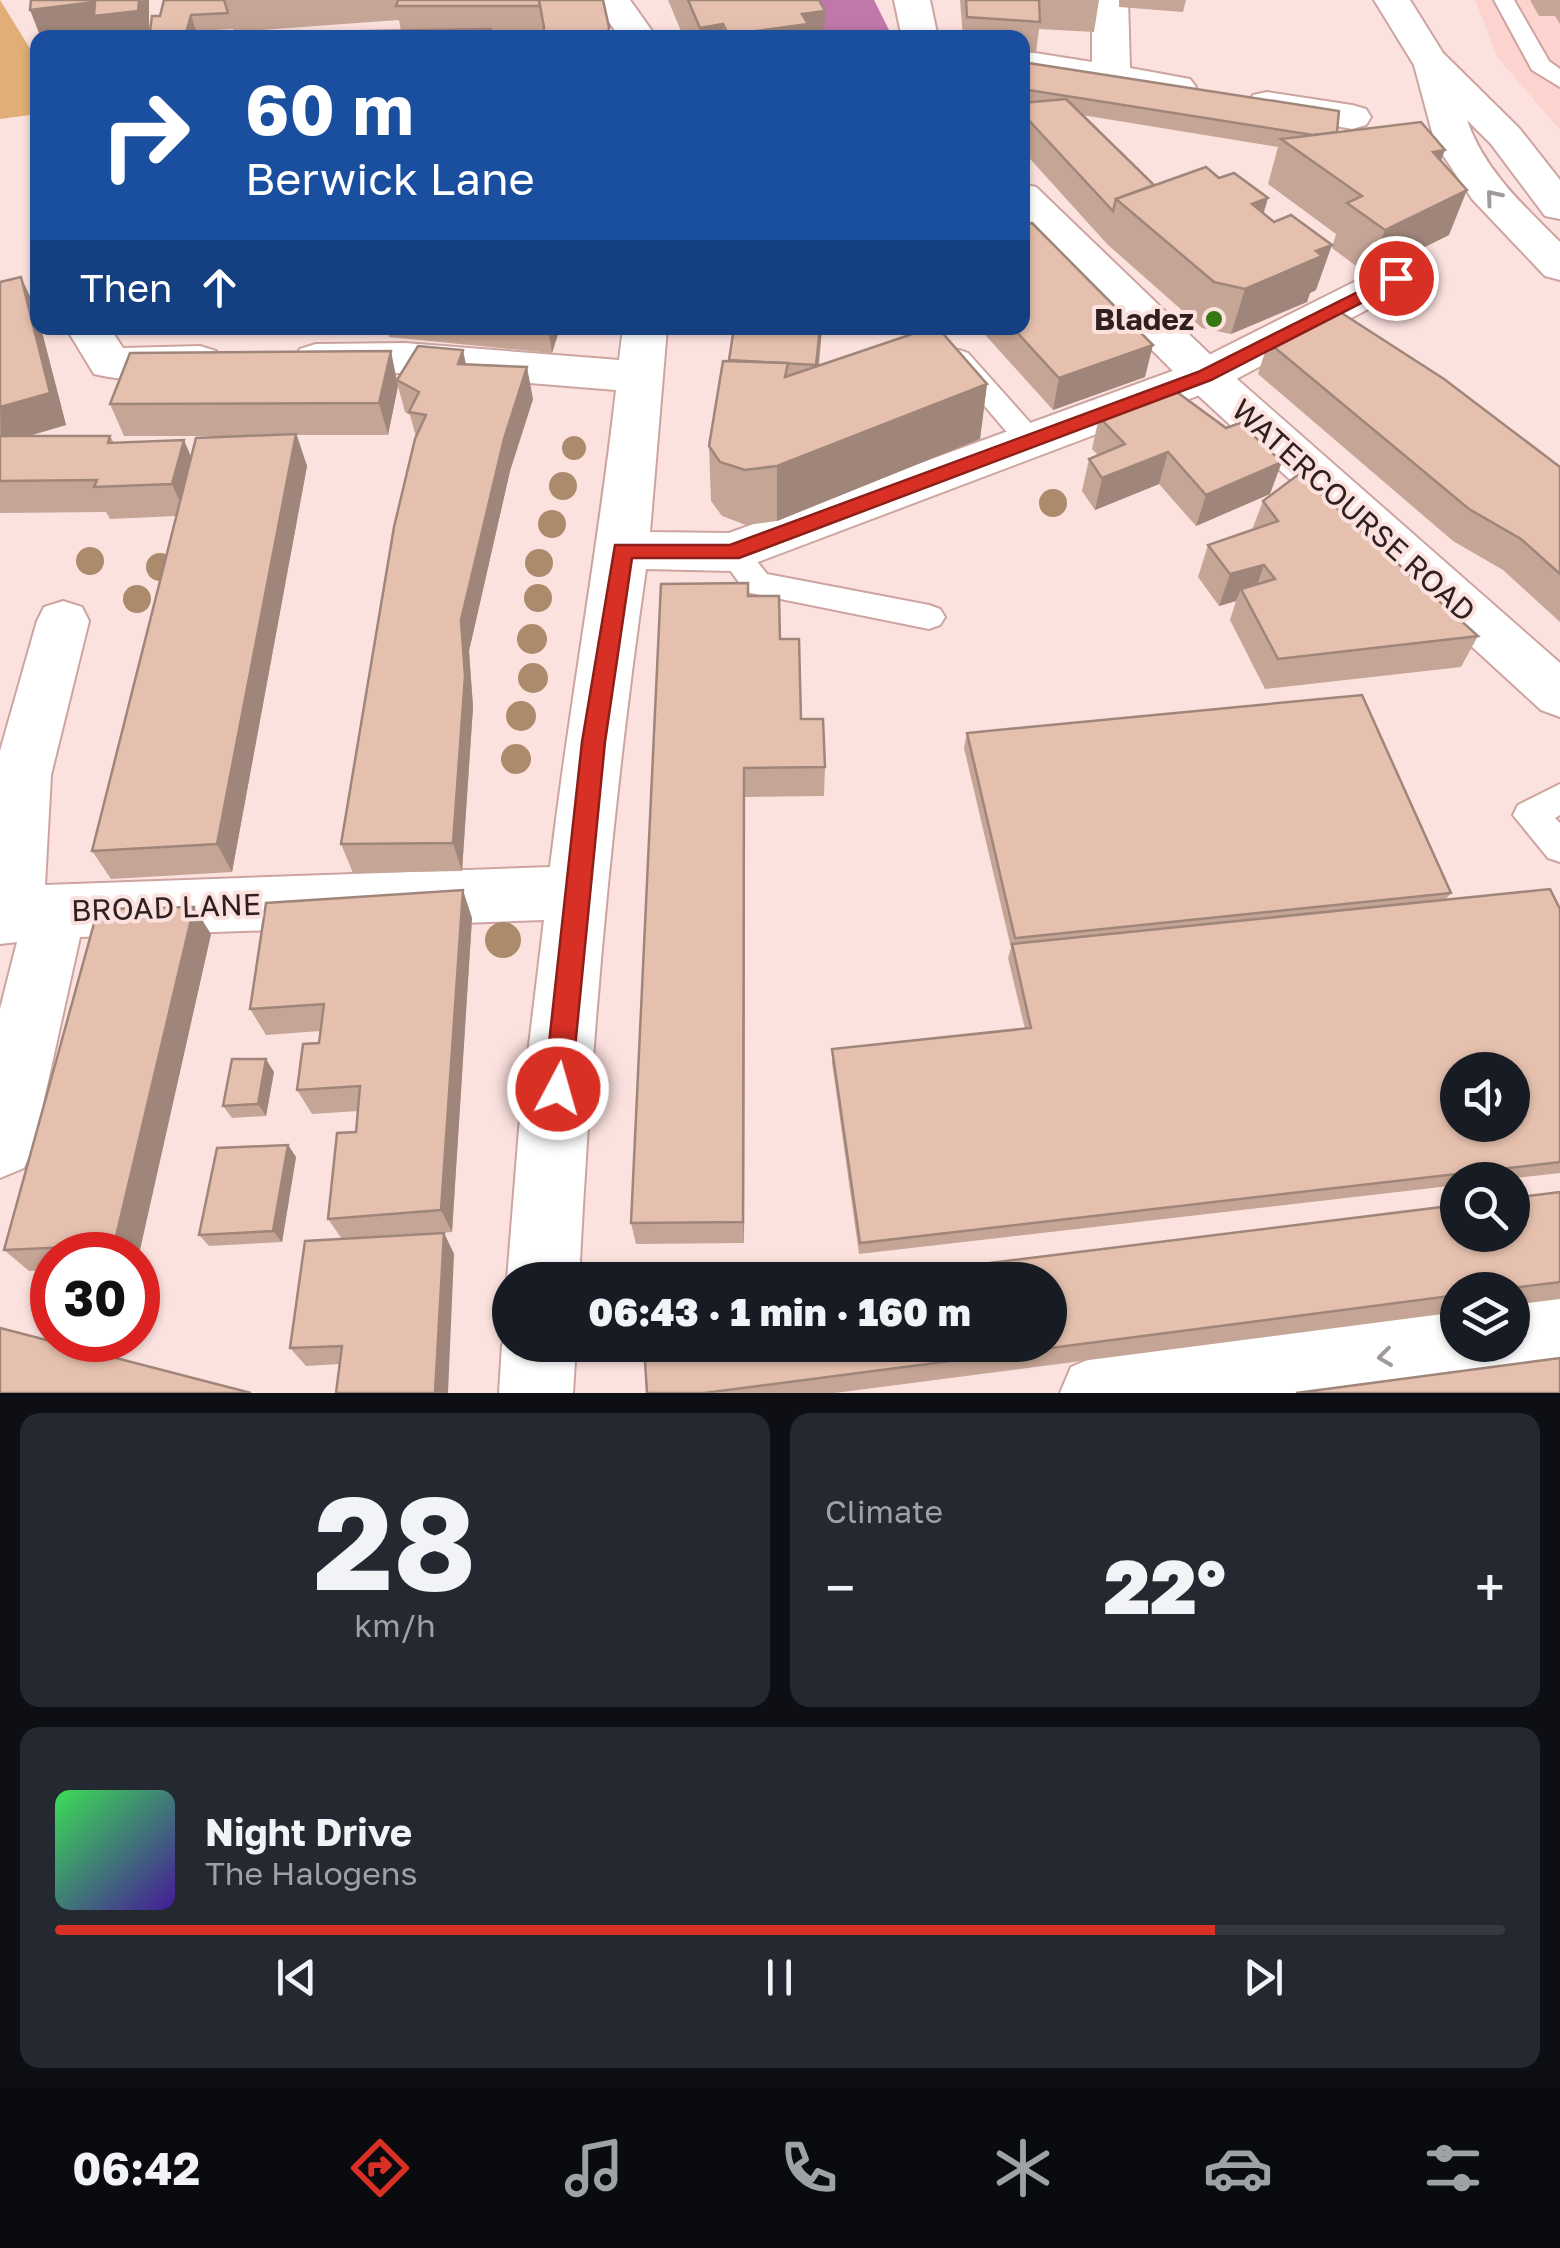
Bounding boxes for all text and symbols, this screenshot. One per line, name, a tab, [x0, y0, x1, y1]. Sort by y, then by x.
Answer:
text: 60 m	[245, 66, 414, 150]
icon: right	[80, 70, 210, 200]
text: Berwick Lane	[245, 151, 535, 205]
one-way arrow	[1487, 190, 1505, 208]
pin	[1354, 236, 1439, 321]
icon: arrive	[1369, 251, 1424, 306]
icon: ahead	[192, 260, 247, 315]
text: Then	[80, 265, 172, 310]
place label: Bladez	[1094, 301, 1194, 337]
marker: Bladez	[1203, 308, 1225, 330]
street label: WATERCOURSE ROAD	[1225, 391, 1483, 629]
street label: BROAD LANE	[70, 886, 262, 928]
position arrow	[506, 1037, 610, 1141]
map controls	[1440, 1052, 1530, 1362]
button: sound	[1440, 1052, 1530, 1142]
button: search	[1440, 1162, 1530, 1252]
speed limit sign: 30	[30, 1232, 160, 1362]
button: layers	[1440, 1272, 1530, 1362]
text: 06:43 · 1 min · 160 m	[588, 1289, 971, 1334]
one-way arrow	[1377, 1346, 1393, 1367]
text: 28	[314, 1463, 476, 1619]
text: Climate	[825, 1492, 943, 1530]
text: 22°	[1104, 1540, 1226, 1631]
text: −	[825, 1554, 855, 1620]
text: +	[1475, 1554, 1505, 1620]
text: km/h	[354, 1606, 436, 1644]
text: Night Drive	[205, 1809, 412, 1854]
text: The Halogens	[205, 1854, 417, 1892]
icon: previous	[269, 1950, 324, 2005]
icon: pause	[752, 1950, 807, 2005]
icon: next	[1236, 1950, 1291, 2005]
icon: directions	[345, 2133, 415, 2203]
icon: music	[559, 2133, 629, 2203]
icon: phone	[774, 2133, 844, 2203]
icon: climate	[988, 2133, 1058, 2203]
icon: car	[1203, 2133, 1273, 2203]
icon: filters	[1418, 2133, 1488, 2203]
text: 06:42	[72, 2141, 200, 2195]

